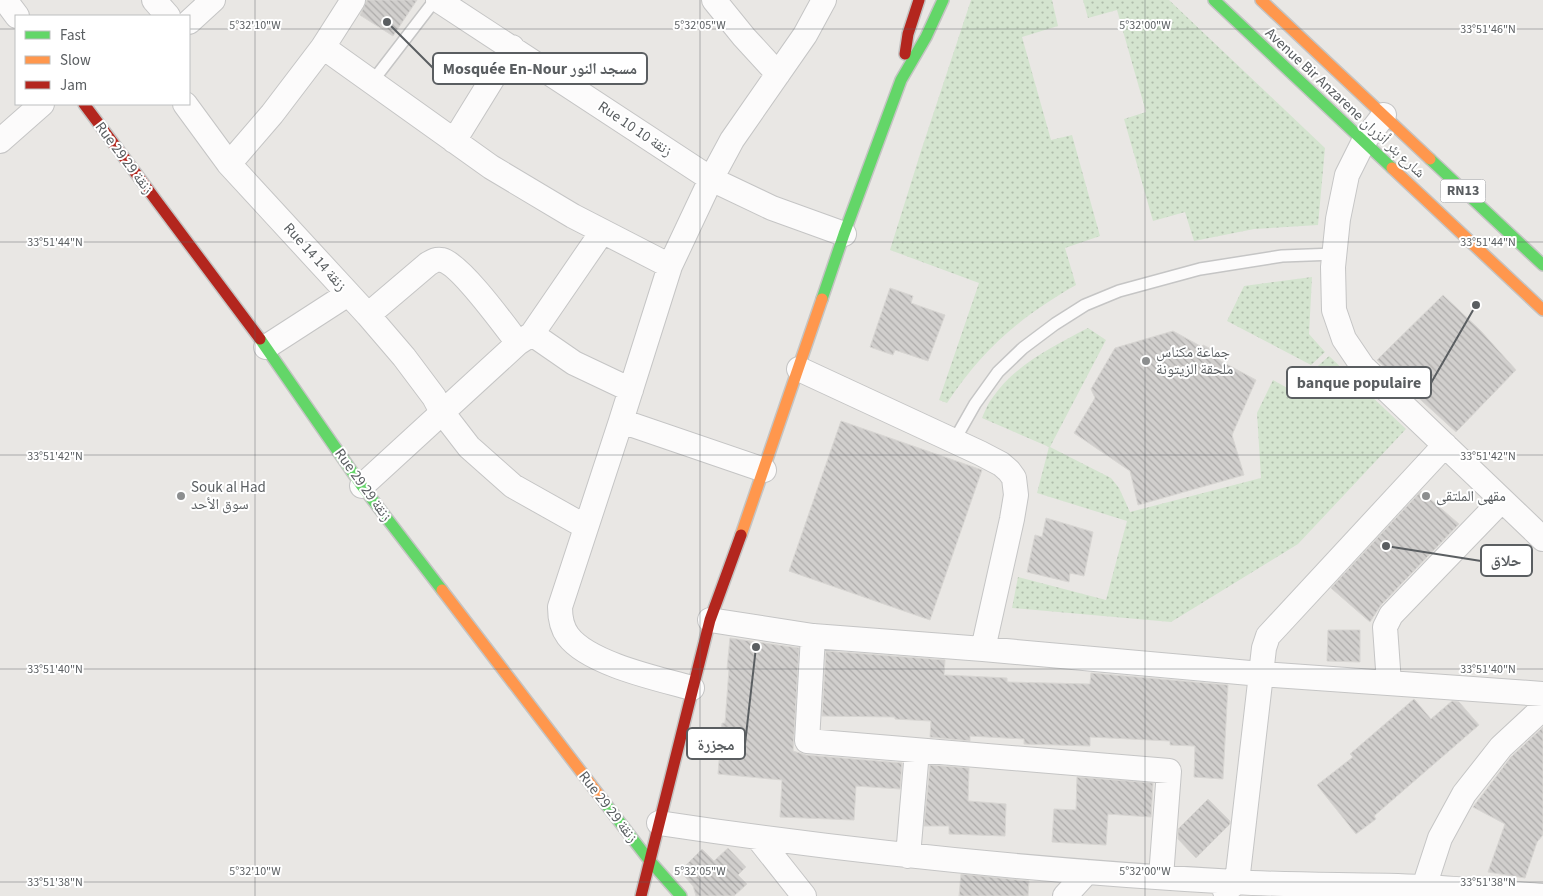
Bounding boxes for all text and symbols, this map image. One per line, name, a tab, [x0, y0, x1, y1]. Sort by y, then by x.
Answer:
legend	[15, 15, 190, 105]
text: 5°32'10"W	[229, 17, 281, 34]
text: 5°32'05"W	[674, 17, 726, 34]
text: 5°32'00"W	[1119, 17, 1171, 34]
text: 33°51'46"N	[1460, 21, 1516, 38]
street label: Avenue Bir Anzarene شارع بئر أنزران	[1260, 23, 1430, 183]
text: Fast	[60, 25, 86, 46]
text: Slow	[60, 50, 91, 71]
callout: Mosquée En-Nour مسجد النور	[433, 53, 647, 84]
text: Mosquée En-Nour مسجد النور	[443, 58, 637, 80]
text: Jam	[60, 75, 87, 96]
street label: Rue 10 زنقة 10	[594, 96, 676, 162]
street label: Rue 29 زنقة 29	[90, 118, 158, 199]
road number: RN13	[1440, 180, 1486, 202]
street label: Rue 14 زنقة 14	[279, 218, 352, 296]
text: 33°51'44"N	[27, 234, 83, 251]
text: 33°51'44"N	[1460, 234, 1516, 251]
place label: جماعة مكناس ملحقة الزيتونة	[1156, 342, 1234, 380]
marker: جماعة مكناس ملحقة الزيتونة	[1140, 355, 1152, 367]
callout: banque populaire	[1287, 367, 1431, 398]
text: banque populaire	[1297, 372, 1421, 394]
street label: Rue 29 زنقة 29	[329, 444, 397, 526]
text: 33°51'42"N	[27, 448, 83, 465]
text: 33°51'42"N	[1460, 448, 1516, 465]
place label: Souk al Had سوق الأحد	[191, 477, 266, 515]
place label: مقهى الملتقى	[1436, 486, 1506, 507]
marker: Souk al Had سوق الأحد	[175, 490, 187, 502]
marker: مقهى الملتقى	[1420, 490, 1432, 502]
callout: حلاق	[1481, 545, 1532, 576]
text: حلاق	[1491, 550, 1521, 572]
text: 33°51'40"N	[27, 661, 83, 678]
text: 33°51'40"N	[1460, 661, 1516, 678]
callout: مجزرة	[687, 728, 745, 759]
text: مجزرة	[697, 734, 735, 756]
street label: Rue 29 زنقة 29	[573, 767, 643, 847]
text: 5°32'10"W	[229, 863, 281, 880]
text: 5°32'05"W	[674, 863, 726, 880]
text: 5°32'00"W	[1119, 863, 1171, 880]
text: 33°51'38"N	[27, 874, 83, 891]
text: 33°51'38"N	[1460, 874, 1516, 891]

